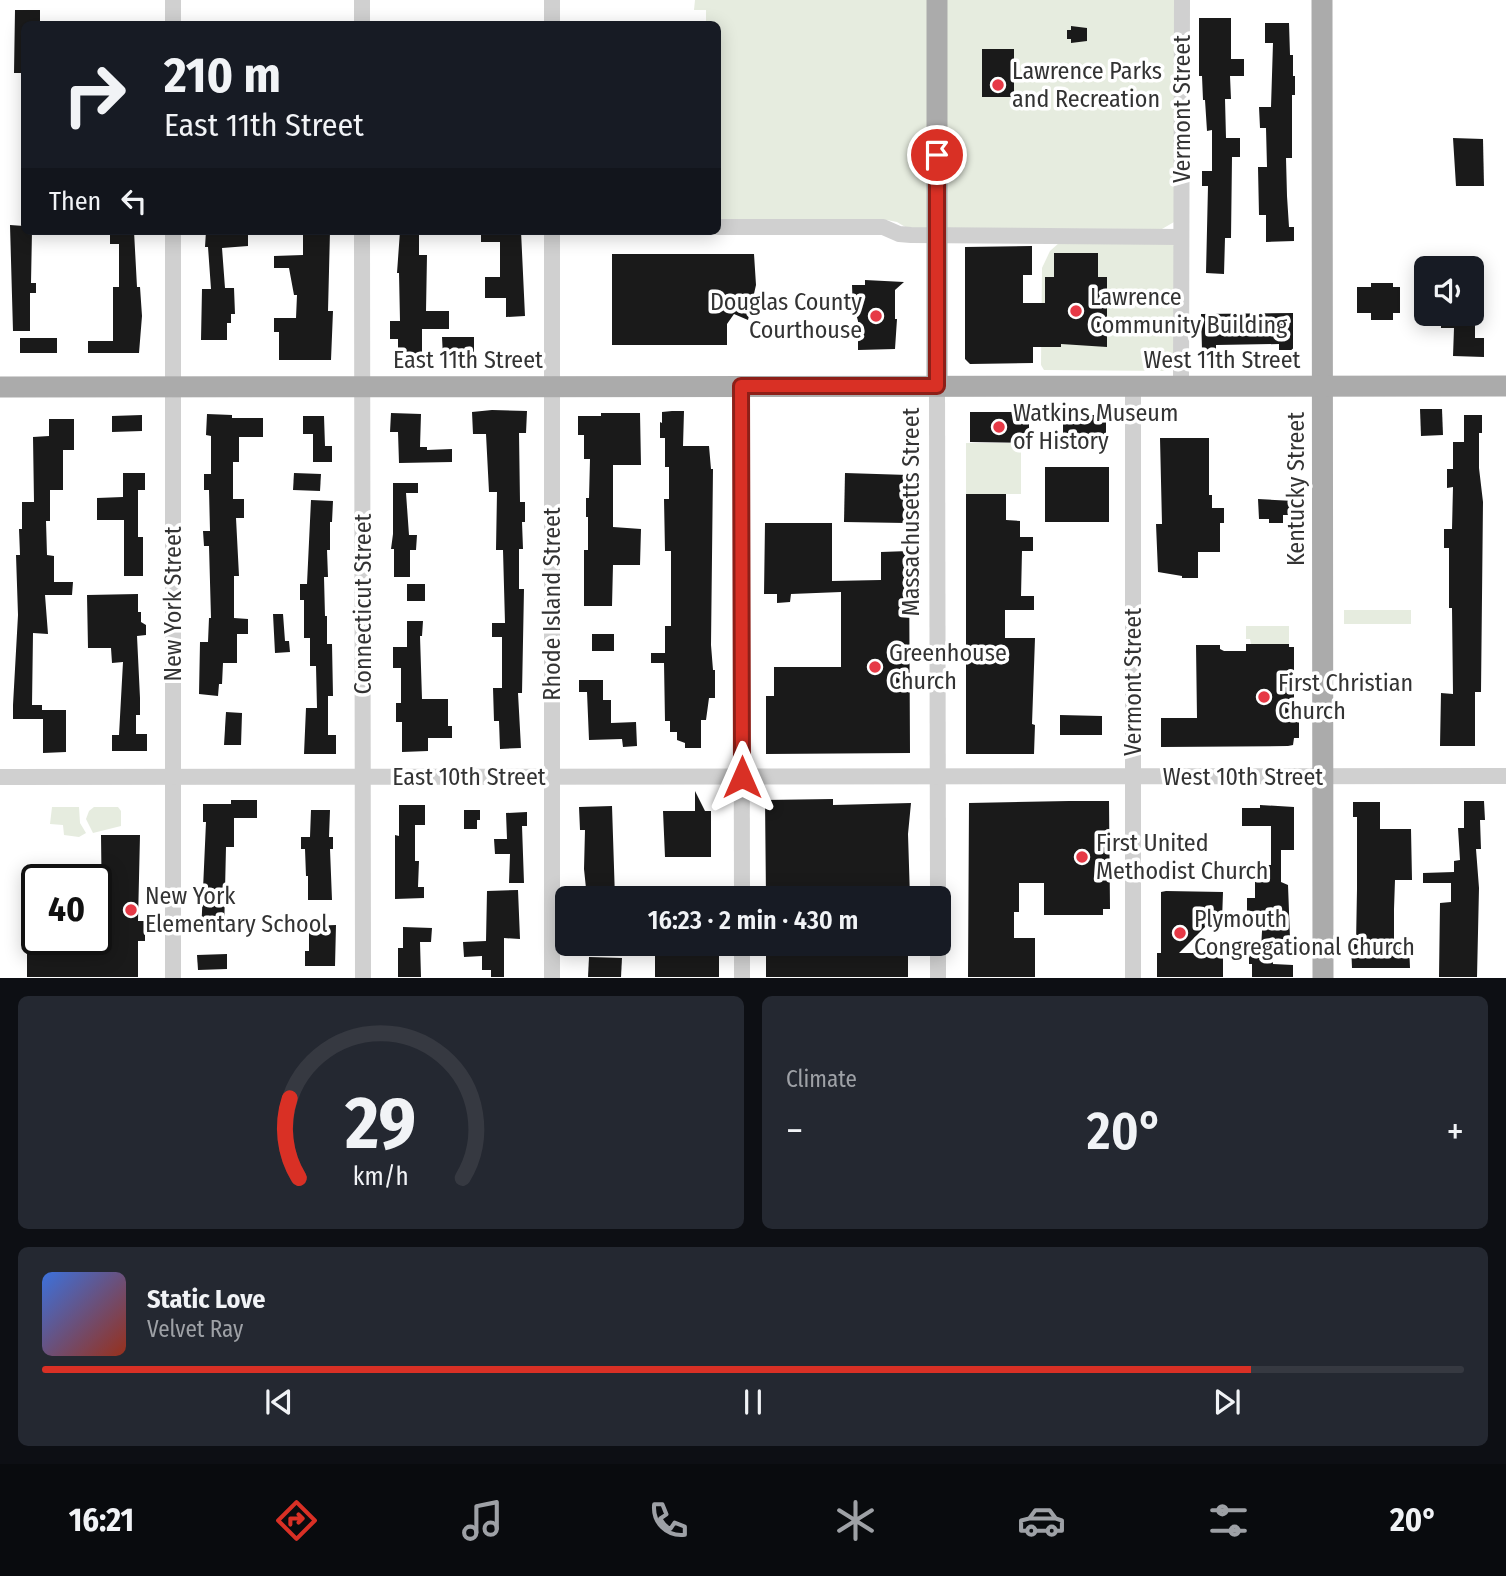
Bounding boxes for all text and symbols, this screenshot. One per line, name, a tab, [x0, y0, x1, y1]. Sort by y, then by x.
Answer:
street label: Vermont Street	[1168, 35, 1196, 183]
text: 210 m	[164, 46, 281, 105]
icon: right	[49, 49, 140, 140]
place label: Lawrence Parks and Recreation	[1012, 57, 1162, 113]
marker: Lawrence Parks and Recreation	[990, 77, 1006, 93]
text: East 11th Street	[164, 106, 364, 144]
pin	[907, 125, 967, 185]
icon: arrive	[918, 136, 956, 174]
icon: left	[115, 182, 153, 220]
text: Then	[49, 186, 101, 217]
map controls	[1414, 256, 1484, 326]
button: sound	[1414, 256, 1484, 326]
place label: Lawrence Community Building	[1090, 283, 1288, 339]
place label: Douglas County Courthouse	[710, 288, 862, 344]
marker: Lawrence Community Building	[1068, 303, 1084, 319]
marker: Douglas County Courthouse	[868, 308, 884, 324]
street label: East 11th Street	[393, 346, 543, 374]
street label: West 11th Street	[1144, 346, 1301, 374]
place label: Watkins Museum of History	[1013, 399, 1178, 455]
street label: Massachusetts Street	[897, 408, 925, 616]
street label: Kentucky Street	[1282, 412, 1310, 566]
marker: Watkins Museum of History	[991, 419, 1007, 435]
street label: Rhode Island Street	[538, 507, 566, 701]
street label: Connecticut Street	[349, 513, 377, 694]
street label: New York Street	[159, 526, 187, 682]
street label: Vermont Street	[1119, 608, 1147, 756]
place label: Greenhouse Church	[889, 639, 1007, 695]
marker: Greenhouse Church	[867, 659, 883, 675]
place label: First Christian Church	[1278, 669, 1413, 725]
marker: First Christian Church	[1256, 689, 1272, 705]
position arrow	[705, 740, 779, 814]
street label: East 10th Street	[392, 763, 546, 791]
street label: West 10th Street	[1163, 763, 1323, 791]
place label: First United Methodist Church	[1096, 829, 1268, 885]
marker: First United Methodist Church	[1074, 849, 1090, 865]
speed limit sign: 40	[21, 864, 112, 955]
place label: New York Elementary School	[145, 882, 328, 938]
marker: New York Elementary School	[123, 902, 139, 918]
text: 16:23 · 2 min · 430 m	[648, 905, 858, 936]
place label: Plymouth Congregational Church	[1194, 905, 1415, 961]
marker: Plymouth Congregational Church	[1172, 925, 1188, 941]
text: Climate	[786, 1065, 857, 1093]
text: 29	[345, 1081, 416, 1168]
text: 20°	[1087, 1100, 1163, 1163]
text: −	[786, 1108, 803, 1154]
text: +	[1447, 1108, 1464, 1154]
text: km/h	[353, 1162, 409, 1192]
text: Static Love	[147, 1284, 265, 1315]
text: Velvet Ray	[147, 1315, 243, 1343]
icon: previous	[260, 1383, 298, 1421]
icon: pause	[734, 1383, 772, 1421]
icon: next	[1208, 1383, 1246, 1421]
icon: directions	[272, 1496, 321, 1545]
icon: music	[458, 1496, 507, 1545]
icon: phone	[644, 1496, 693, 1545]
icon: climate	[831, 1496, 880, 1545]
icon: car	[1017, 1496, 1066, 1545]
icon: filters	[1204, 1496, 1253, 1545]
text: 16:21	[69, 1501, 134, 1539]
text: 20°	[1390, 1501, 1437, 1539]

